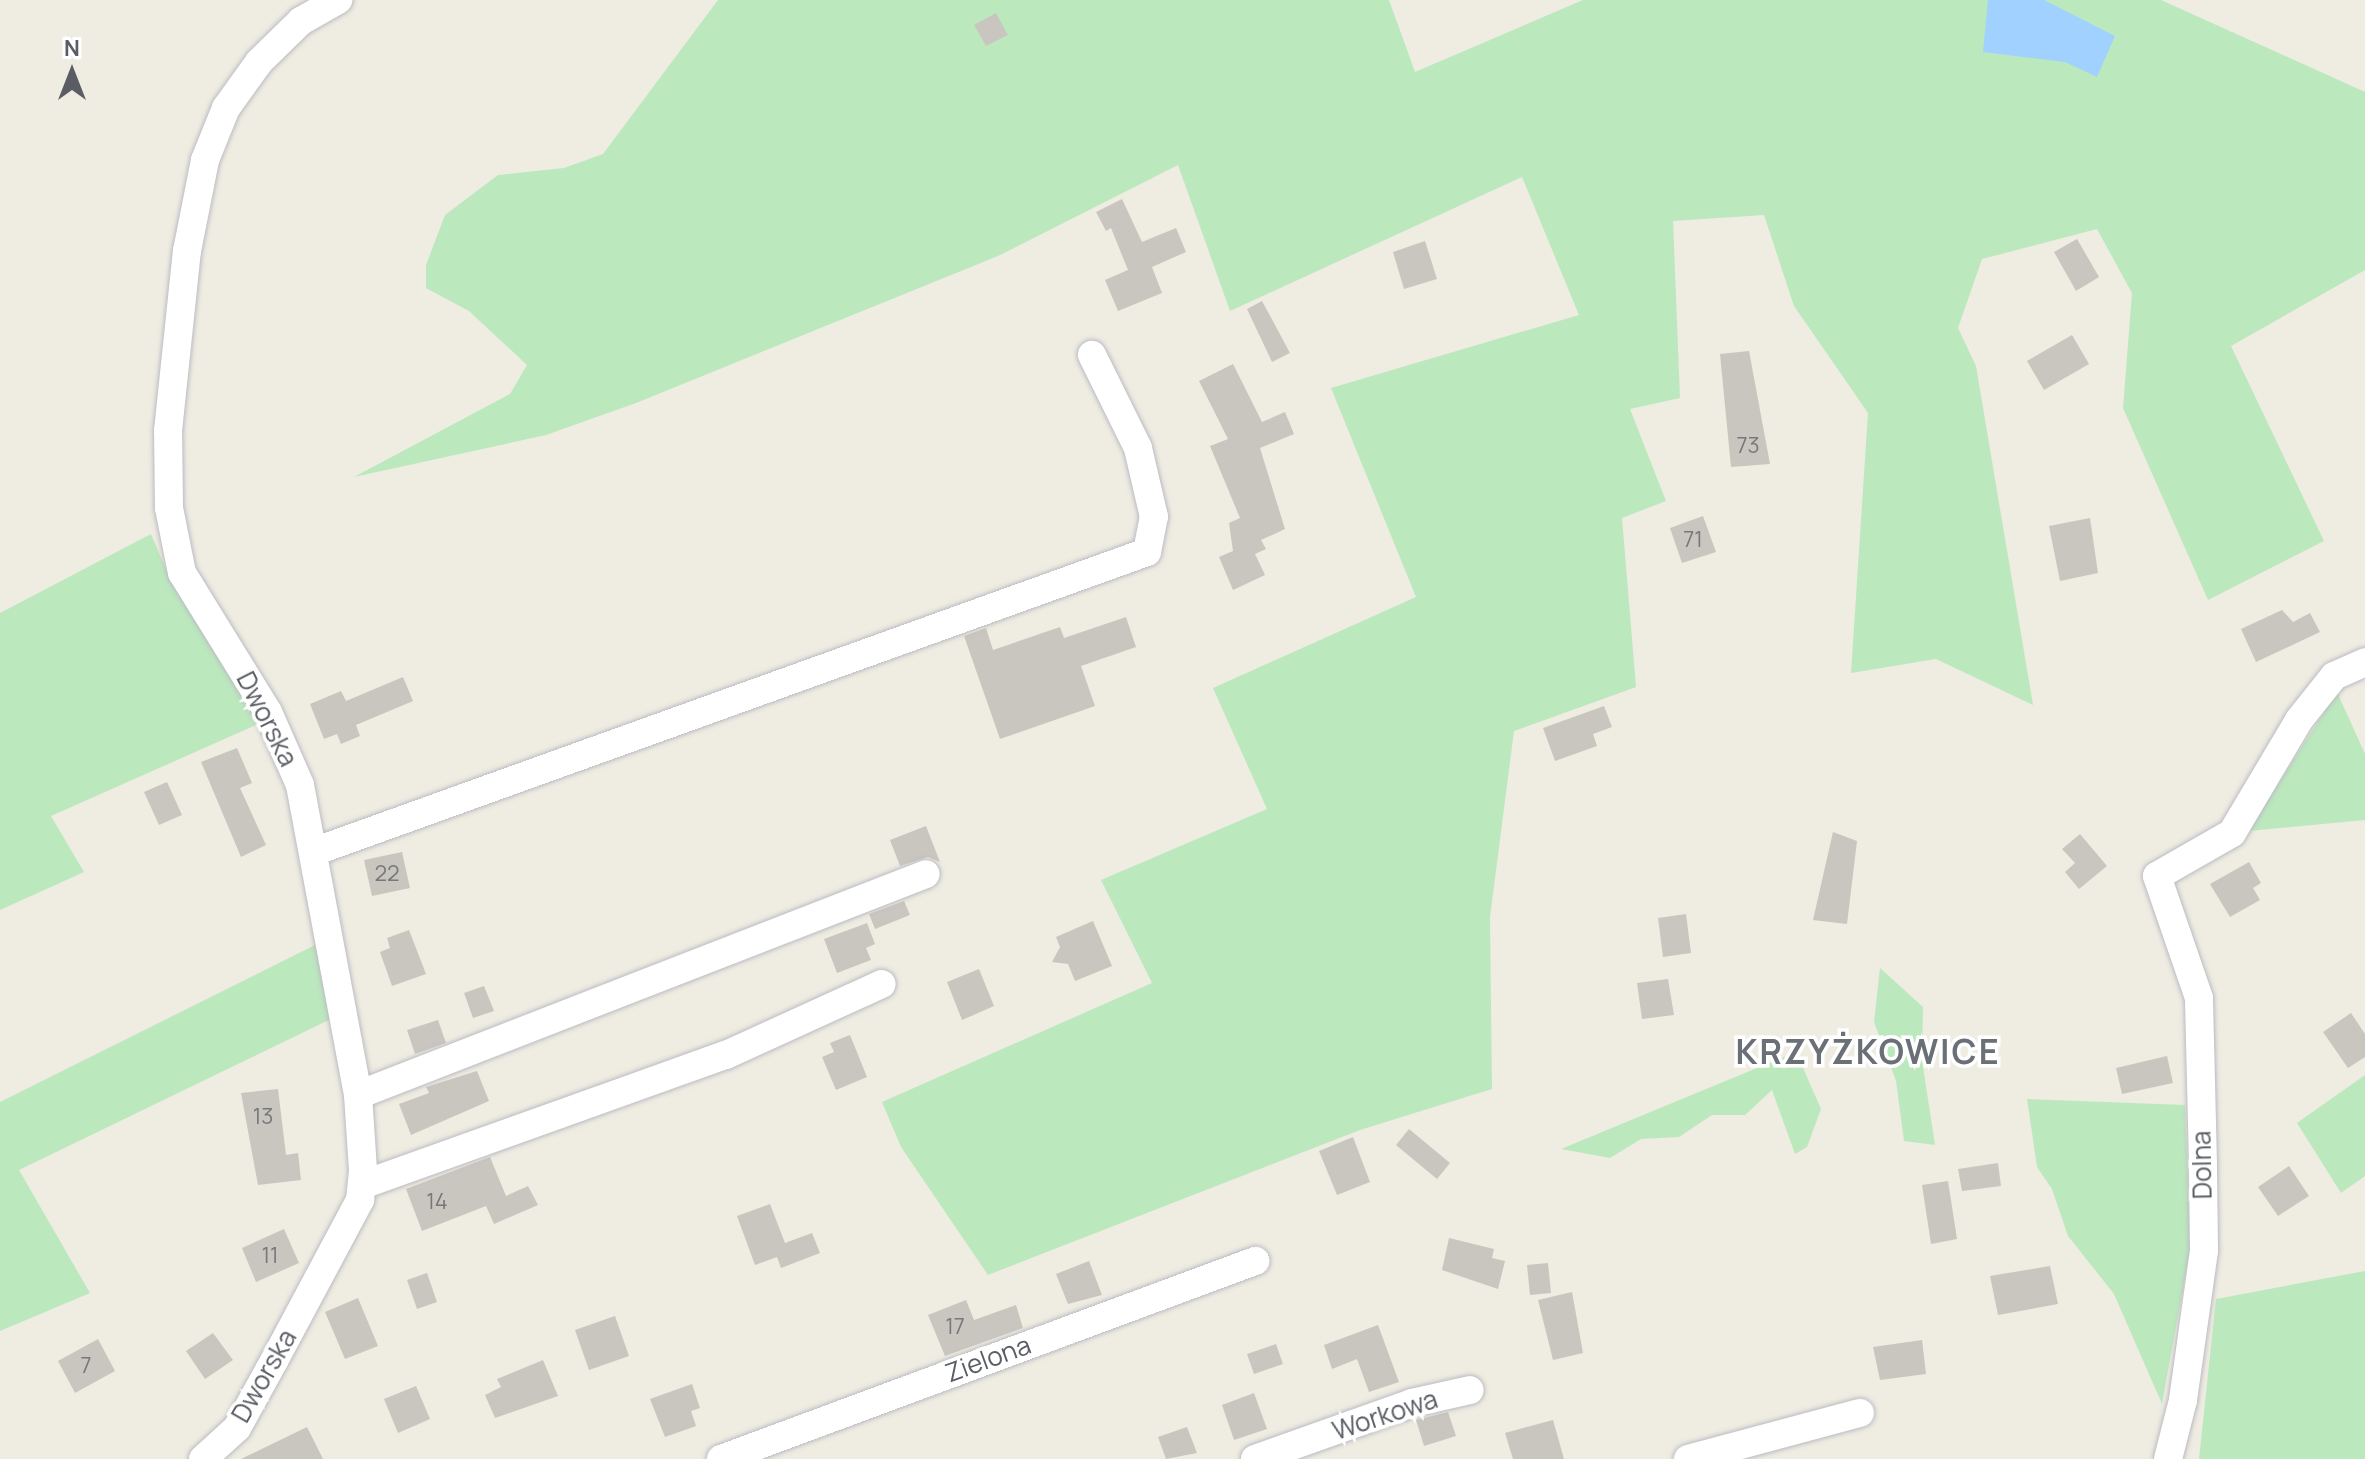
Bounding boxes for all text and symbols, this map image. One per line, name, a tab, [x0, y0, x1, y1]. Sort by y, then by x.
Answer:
north arrow	[32, 32, 112, 112]
text: N	[64, 33, 80, 63]
house number: 73	[1736, 433, 1760, 459]
house number: 71	[1683, 527, 1703, 553]
street label: Dworska	[230, 666, 304, 772]
house number: 22	[374, 861, 400, 887]
district label: KRZYŻKOWICE	[1735, 1032, 2001, 1072]
house number: 13	[253, 1104, 273, 1130]
street label: Dolna	[2186, 1130, 2218, 1200]
house number: 14	[426, 1189, 448, 1215]
house number: 11	[261, 1243, 279, 1269]
house number: 17	[945, 1314, 965, 1340]
street label: Dworska	[225, 1324, 303, 1428]
street label: Zielona	[941, 1329, 1035, 1389]
house number: 7	[80, 1353, 92, 1379]
street label: Workowa	[1329, 1383, 1441, 1447]

